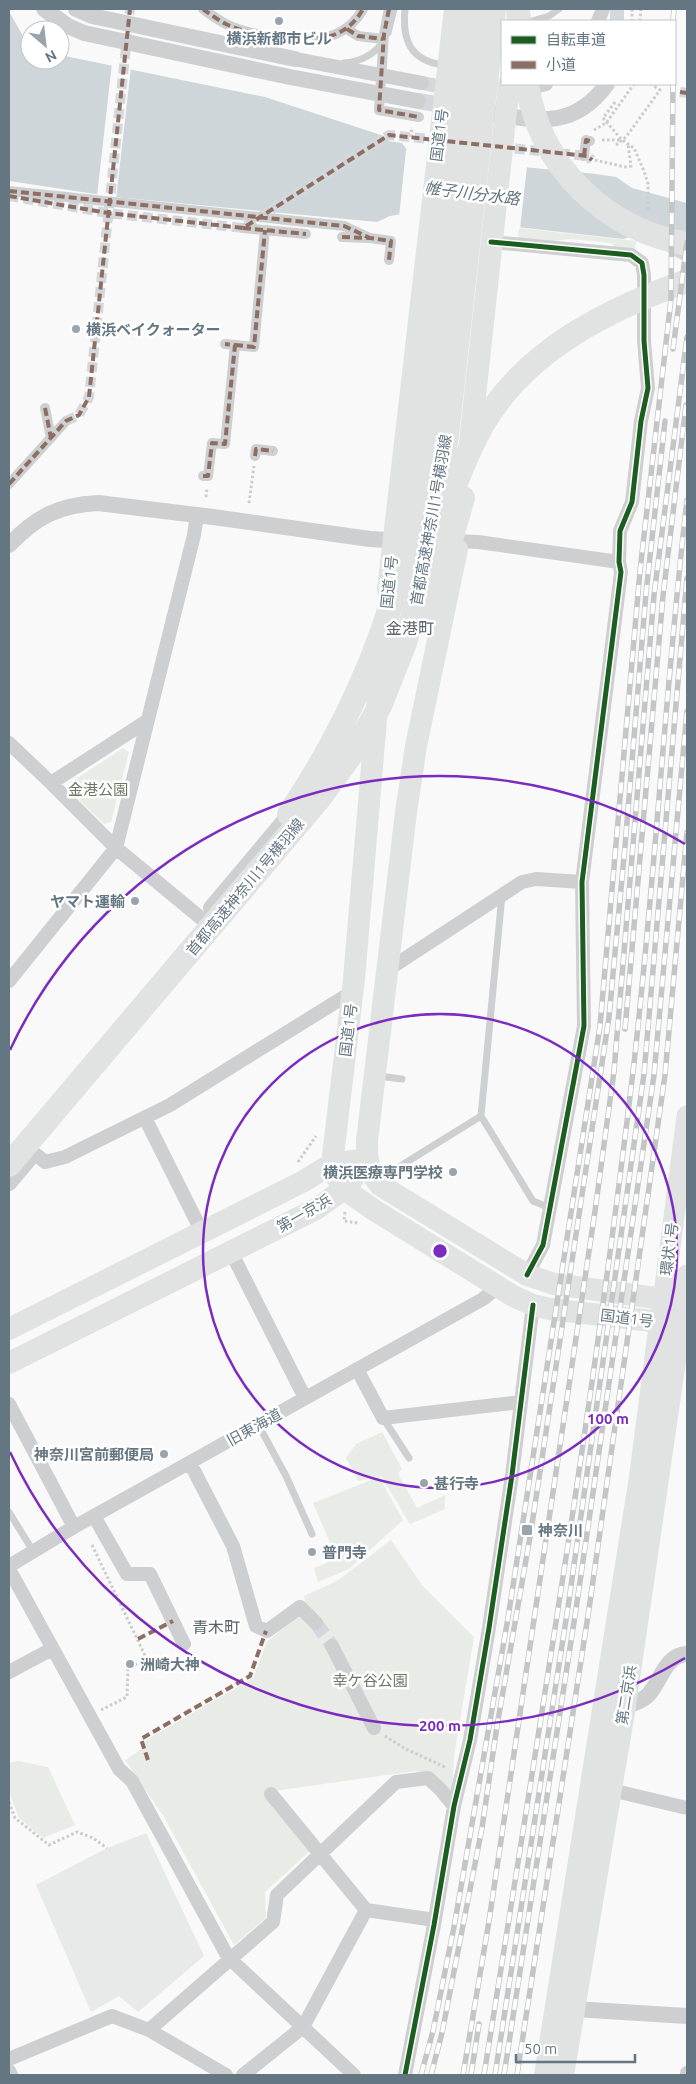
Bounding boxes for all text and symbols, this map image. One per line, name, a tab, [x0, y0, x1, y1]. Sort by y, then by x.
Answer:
marker: 横浜新都市ビル	[273, 15, 285, 27]
north arrow	[20, 20, 70, 70]
legend	[501, 20, 676, 85]
place label: 横浜新都市ビル	[226, 30, 332, 47]
text: 自転車道	[546, 31, 606, 48]
text: N	[43, 47, 59, 66]
text: 小道	[546, 56, 576, 73]
street label: 国道1号	[427, 107, 451, 163]
water label: 帷子川分水路	[423, 178, 523, 208]
place label: 横浜ベイクォーター	[86, 321, 221, 338]
marker: 横浜ベイクォーター	[70, 323, 82, 335]
street label: 首都高速神奈川1号横羽線	[408, 433, 454, 607]
street label: 国道1号	[378, 555, 400, 609]
district label: 金港町	[386, 619, 434, 637]
park label: 金港公園	[68, 781, 128, 798]
street label: 首都高速神奈川1号横羽線	[183, 815, 307, 959]
place label: ヤマト運輸	[50, 893, 125, 910]
marker: ヤマト運輸	[129, 895, 141, 907]
street label: 国道1号	[336, 1002, 360, 1058]
place label: 横浜医療専門学校	[323, 1164, 443, 1181]
marker: 横浜医療専門学校	[447, 1166, 459, 1178]
street label: 第一京浜	[274, 1191, 334, 1235]
street label: 環状1号	[657, 1221, 681, 1277]
centre of rings	[431, 1242, 449, 1260]
street label: 国道1号	[599, 1306, 655, 1330]
street label: 旧東海道	[224, 1405, 284, 1449]
text: 100 m	[587, 1410, 629, 1427]
place label: 神奈川宮前郵便局	[33, 1446, 154, 1463]
marker: 神奈川宮前郵便局	[158, 1448, 170, 1460]
place label: 甚行寺	[434, 1475, 479, 1492]
marker: 甚行寺	[418, 1477, 430, 1489]
place label: 神奈川	[537, 1522, 583, 1539]
marker: 神奈川	[520, 1523, 534, 1537]
place label: 普門寺	[322, 1544, 367, 1561]
marker: 普門寺	[306, 1546, 318, 1558]
district label: 青木町	[192, 1618, 240, 1636]
place label: 洲崎大神	[140, 1656, 200, 1673]
marker: 洲崎大神	[124, 1658, 136, 1670]
street label: 第二京浜	[613, 1664, 639, 1726]
park label: 幸ケ谷公園	[332, 1672, 408, 1689]
text: 200 m	[419, 1717, 461, 1734]
scale bar	[516, 2032, 635, 2064]
text: 50 m	[524, 2040, 557, 2057]

